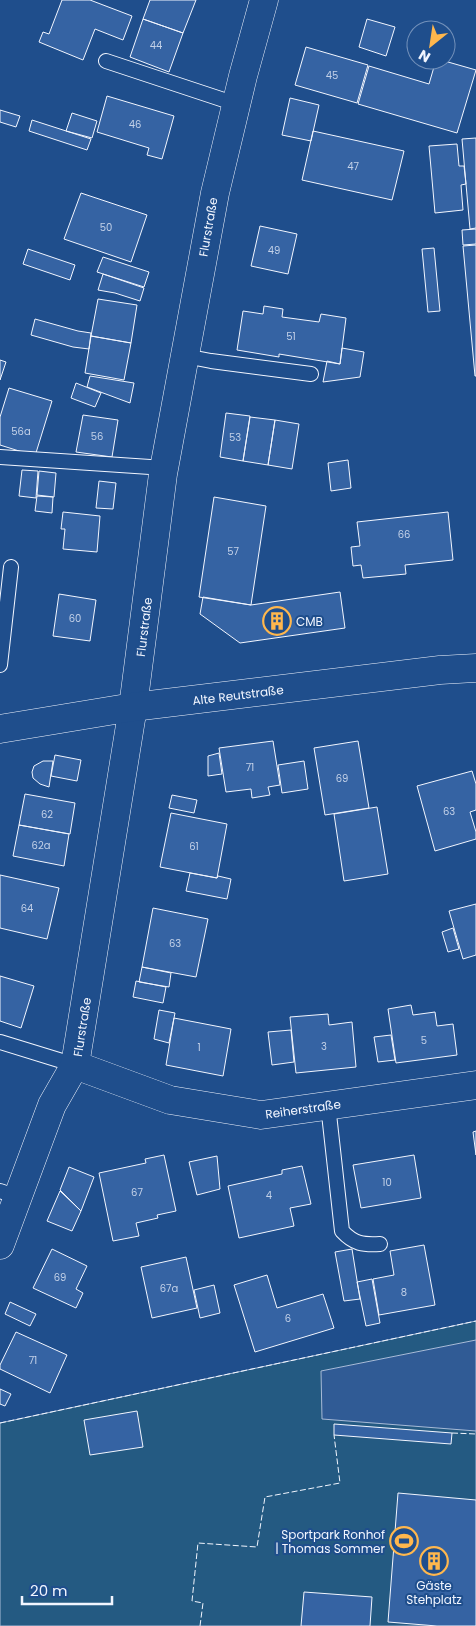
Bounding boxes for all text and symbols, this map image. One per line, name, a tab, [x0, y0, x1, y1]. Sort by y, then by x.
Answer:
north arrow	[406, 20, 456, 70]
house number: 44	[150, 38, 162, 53]
text: N	[415, 45, 434, 68]
house number: 45	[326, 68, 338, 83]
house number: 46	[129, 117, 141, 132]
house number: 47	[347, 159, 359, 174]
street label: Flurstraße	[194, 196, 222, 258]
house number: 50	[100, 220, 112, 235]
house number: 49	[268, 243, 280, 258]
house number: 51	[286, 329, 296, 344]
house number: 56a	[11, 424, 31, 439]
house number: 56	[91, 429, 103, 444]
house number: 53	[229, 430, 241, 445]
house number: 66	[398, 527, 410, 542]
house number: 57	[227, 544, 239, 559]
street label: Flurstraße	[132, 596, 156, 658]
building icon: CMB	[262, 606, 292, 636]
house number: 60	[69, 611, 81, 626]
place label: CMB	[296, 613, 323, 630]
street label: Alte Reutstraße	[191, 681, 285, 709]
house number: 71	[246, 760, 254, 775]
house number: 69	[336, 771, 348, 786]
house number: 63	[443, 804, 455, 819]
house number: 62	[41, 807, 53, 822]
house number: 62a	[32, 838, 50, 853]
house number: 61	[189, 839, 199, 854]
house number: 64	[21, 901, 33, 916]
house number: 63	[169, 936, 181, 951]
street label: Flurstraße	[69, 996, 95, 1058]
house number: 5	[421, 1033, 427, 1048]
house number: 3	[321, 1039, 327, 1054]
house number: 1	[197, 1040, 201, 1055]
street label: Reiherstraße	[264, 1095, 342, 1123]
house number: 10	[382, 1175, 392, 1190]
house number: 67	[131, 1185, 143, 1200]
house number: 4	[266, 1188, 272, 1203]
house number: 69	[54, 1270, 66, 1285]
house number: 67a	[160, 1281, 178, 1296]
house number: 8	[401, 1285, 407, 1300]
house number: 6	[285, 1311, 291, 1326]
house number: 71	[29, 1353, 37, 1368]
place label: Sportpark Ronhof | Thomas Sommer	[275, 1526, 386, 1557]
sports icon: Sportpark Ronhof | Thomas Sommer	[389, 1526, 419, 1556]
building icon: Gäste Stehplatz	[419, 1546, 449, 1576]
scale bar	[22, 1574, 112, 1606]
place label: Gäste Stehplatz	[406, 1577, 462, 1608]
text: 20 m	[30, 1580, 68, 1601]

